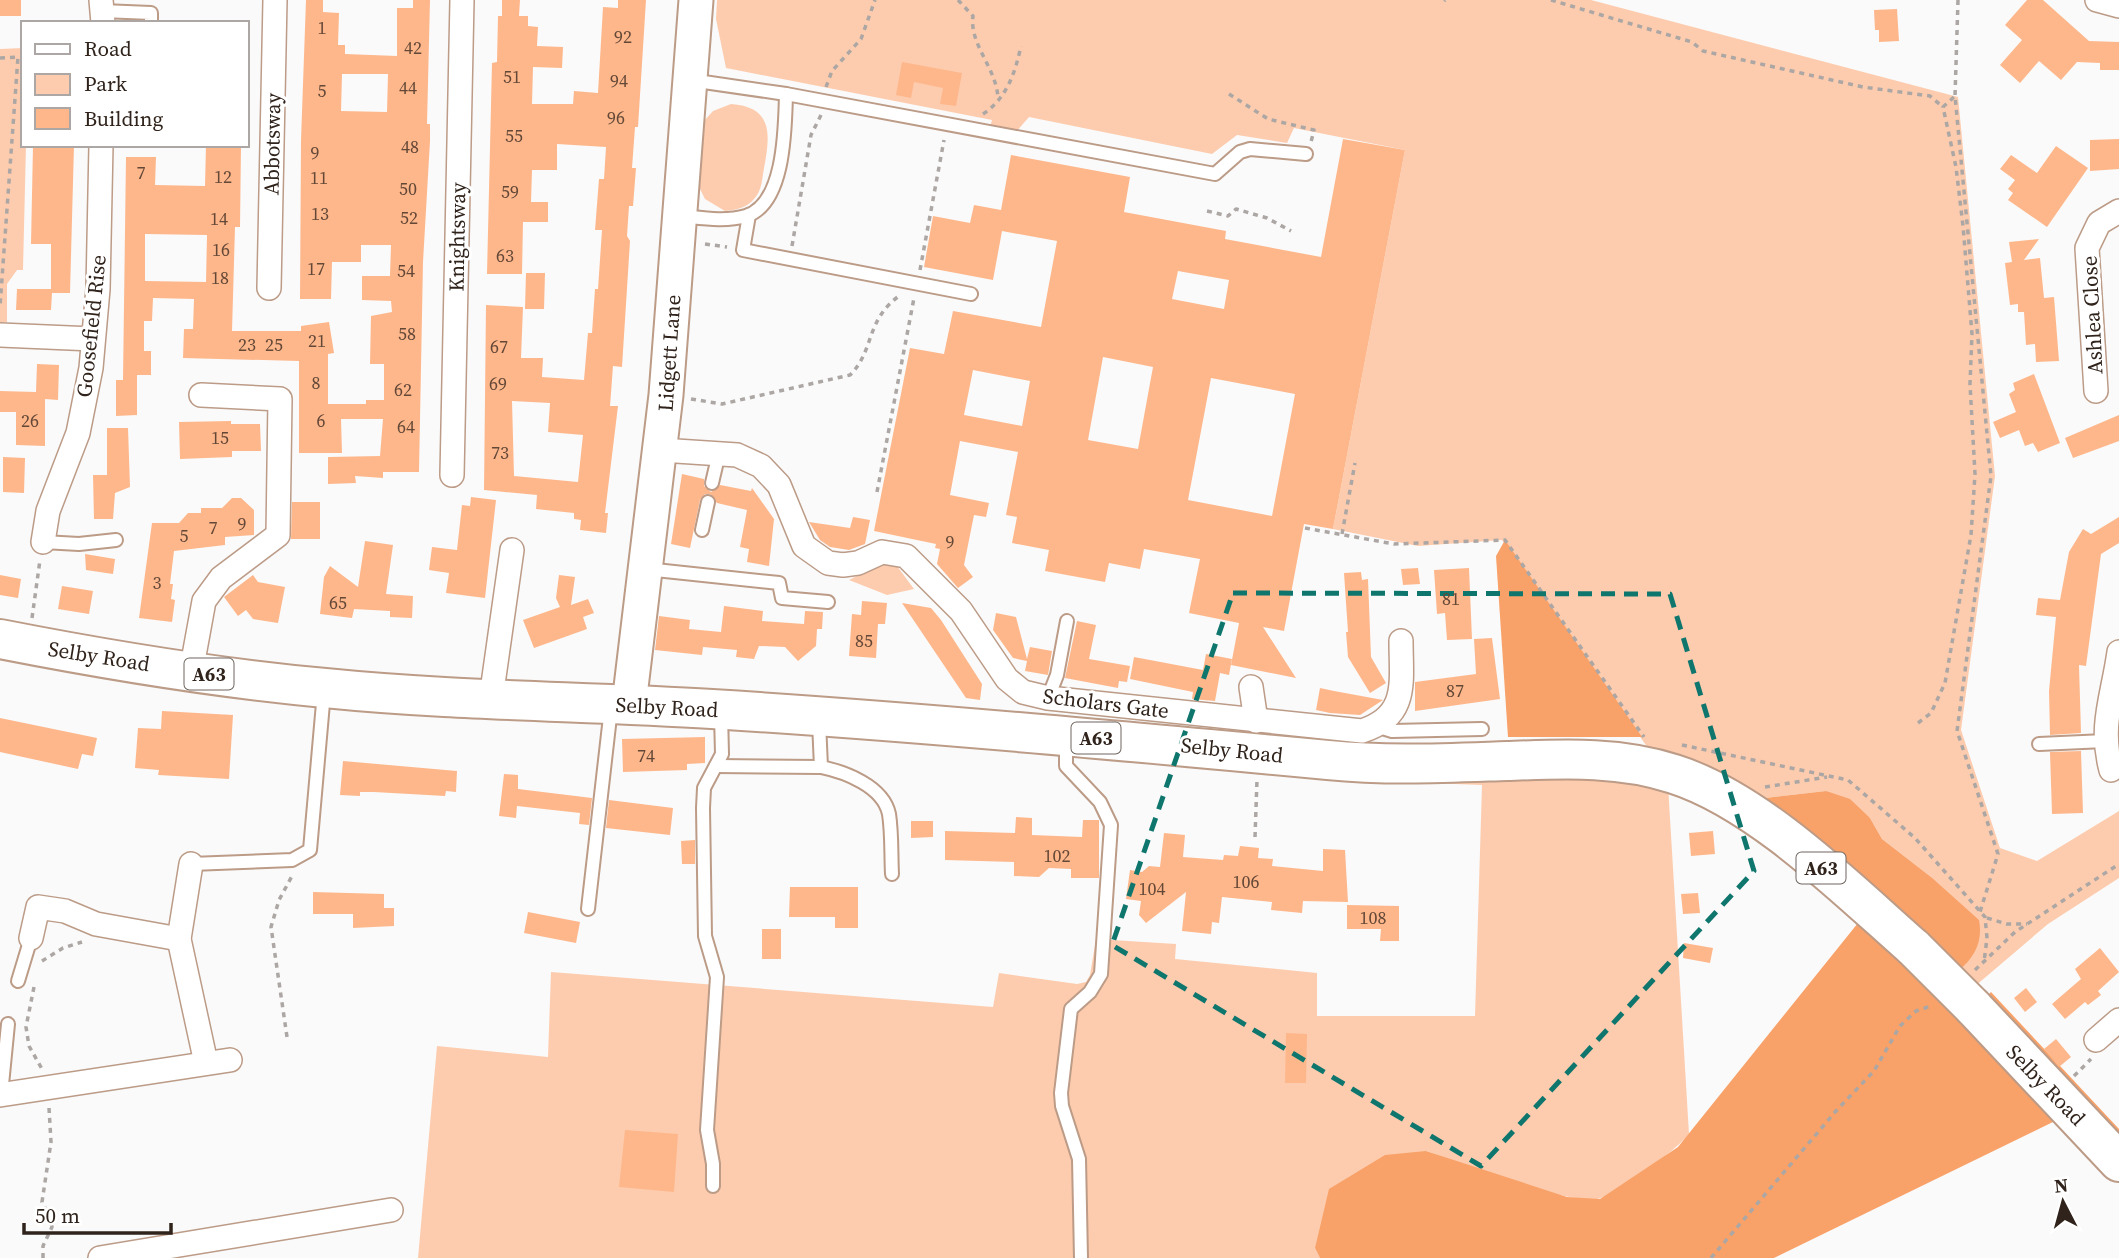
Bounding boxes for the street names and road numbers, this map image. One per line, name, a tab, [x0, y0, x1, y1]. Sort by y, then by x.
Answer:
street label: Abbotsway	[257, 92, 287, 195]
street label: Knightsway	[442, 182, 472, 292]
street label: Goosefield Rise	[69, 253, 113, 399]
street label: Ashlea Close	[2074, 255, 2110, 375]
street label: Lidgett Lane	[650, 294, 688, 412]
street label: Selby Road	[46, 634, 152, 678]
road number: A63	[184, 659, 234, 690]
street label: Scholars Gate	[1041, 681, 1171, 725]
street label: Selby Road	[615, 690, 719, 724]
road number: A63	[1072, 722, 1120, 754]
street label: Selby Road	[1179, 730, 1285, 770]
road number: A63	[1797, 852, 1846, 884]
street label: Selby Road	[2000, 1038, 2092, 1132]

